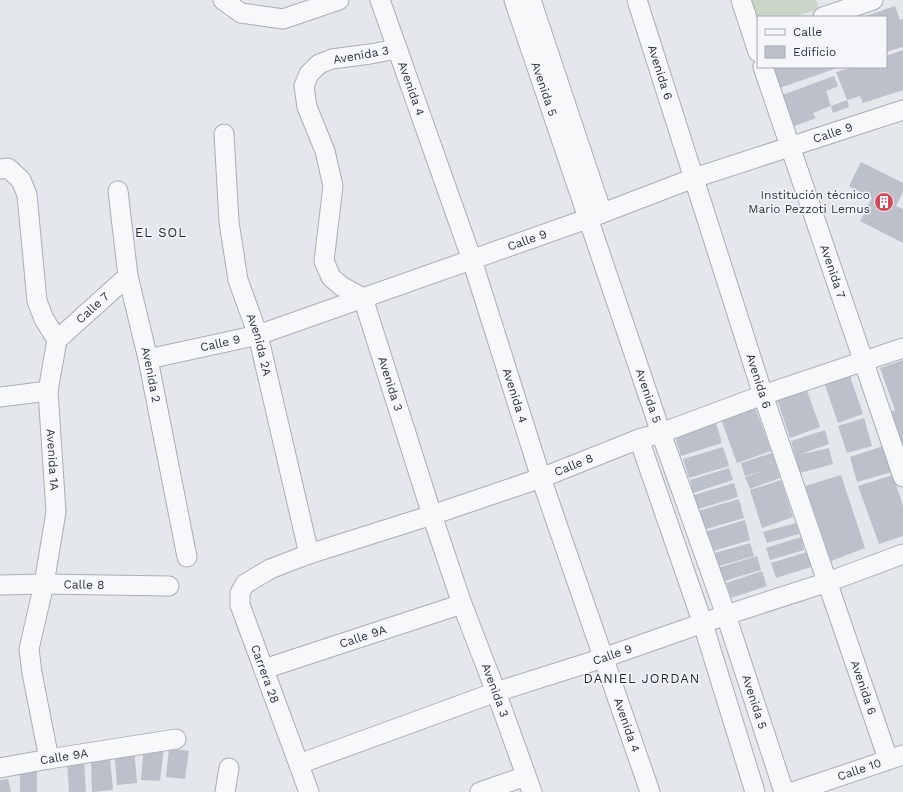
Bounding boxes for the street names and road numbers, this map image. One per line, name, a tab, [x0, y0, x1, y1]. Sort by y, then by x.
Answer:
street label: Avenida 3	[332, 43, 390, 67]
street label: Avenida 6	[645, 43, 675, 102]
street label: Avenida 4	[395, 59, 427, 118]
street label: Avenida 5	[529, 60, 560, 118]
street label: Calle 9	[811, 120, 854, 146]
street label: Calle 9	[506, 227, 549, 253]
street label: Avenida 7	[817, 243, 849, 300]
street label: Calle 7	[73, 289, 112, 326]
street label: Avenida 2A	[244, 311, 274, 377]
street label: Calle 9	[199, 332, 242, 354]
street label: Avenida 2	[138, 345, 163, 404]
street label: Avenida 6	[743, 352, 774, 410]
street label: Avenida 3	[375, 355, 405, 413]
street label: Avenida 4	[500, 366, 530, 425]
street label: Avenida 5	[633, 367, 664, 425]
street label: Avenida 1A	[44, 428, 62, 491]
street label: Calle 8	[552, 451, 595, 479]
street label: Calle 8	[63, 577, 105, 592]
street label: Calle 9A	[338, 622, 388, 651]
street label: Calle 9	[591, 641, 634, 668]
street label: Carrera 28	[248, 643, 282, 705]
street label: Avenida 6	[848, 658, 879, 717]
street label: Avenida 3	[479, 661, 511, 719]
street label: Avenida 5	[739, 673, 770, 731]
street label: Avenida 4	[611, 696, 643, 754]
street label: Calle 9A	[39, 746, 89, 768]
street label: Calle 10	[836, 756, 883, 784]

